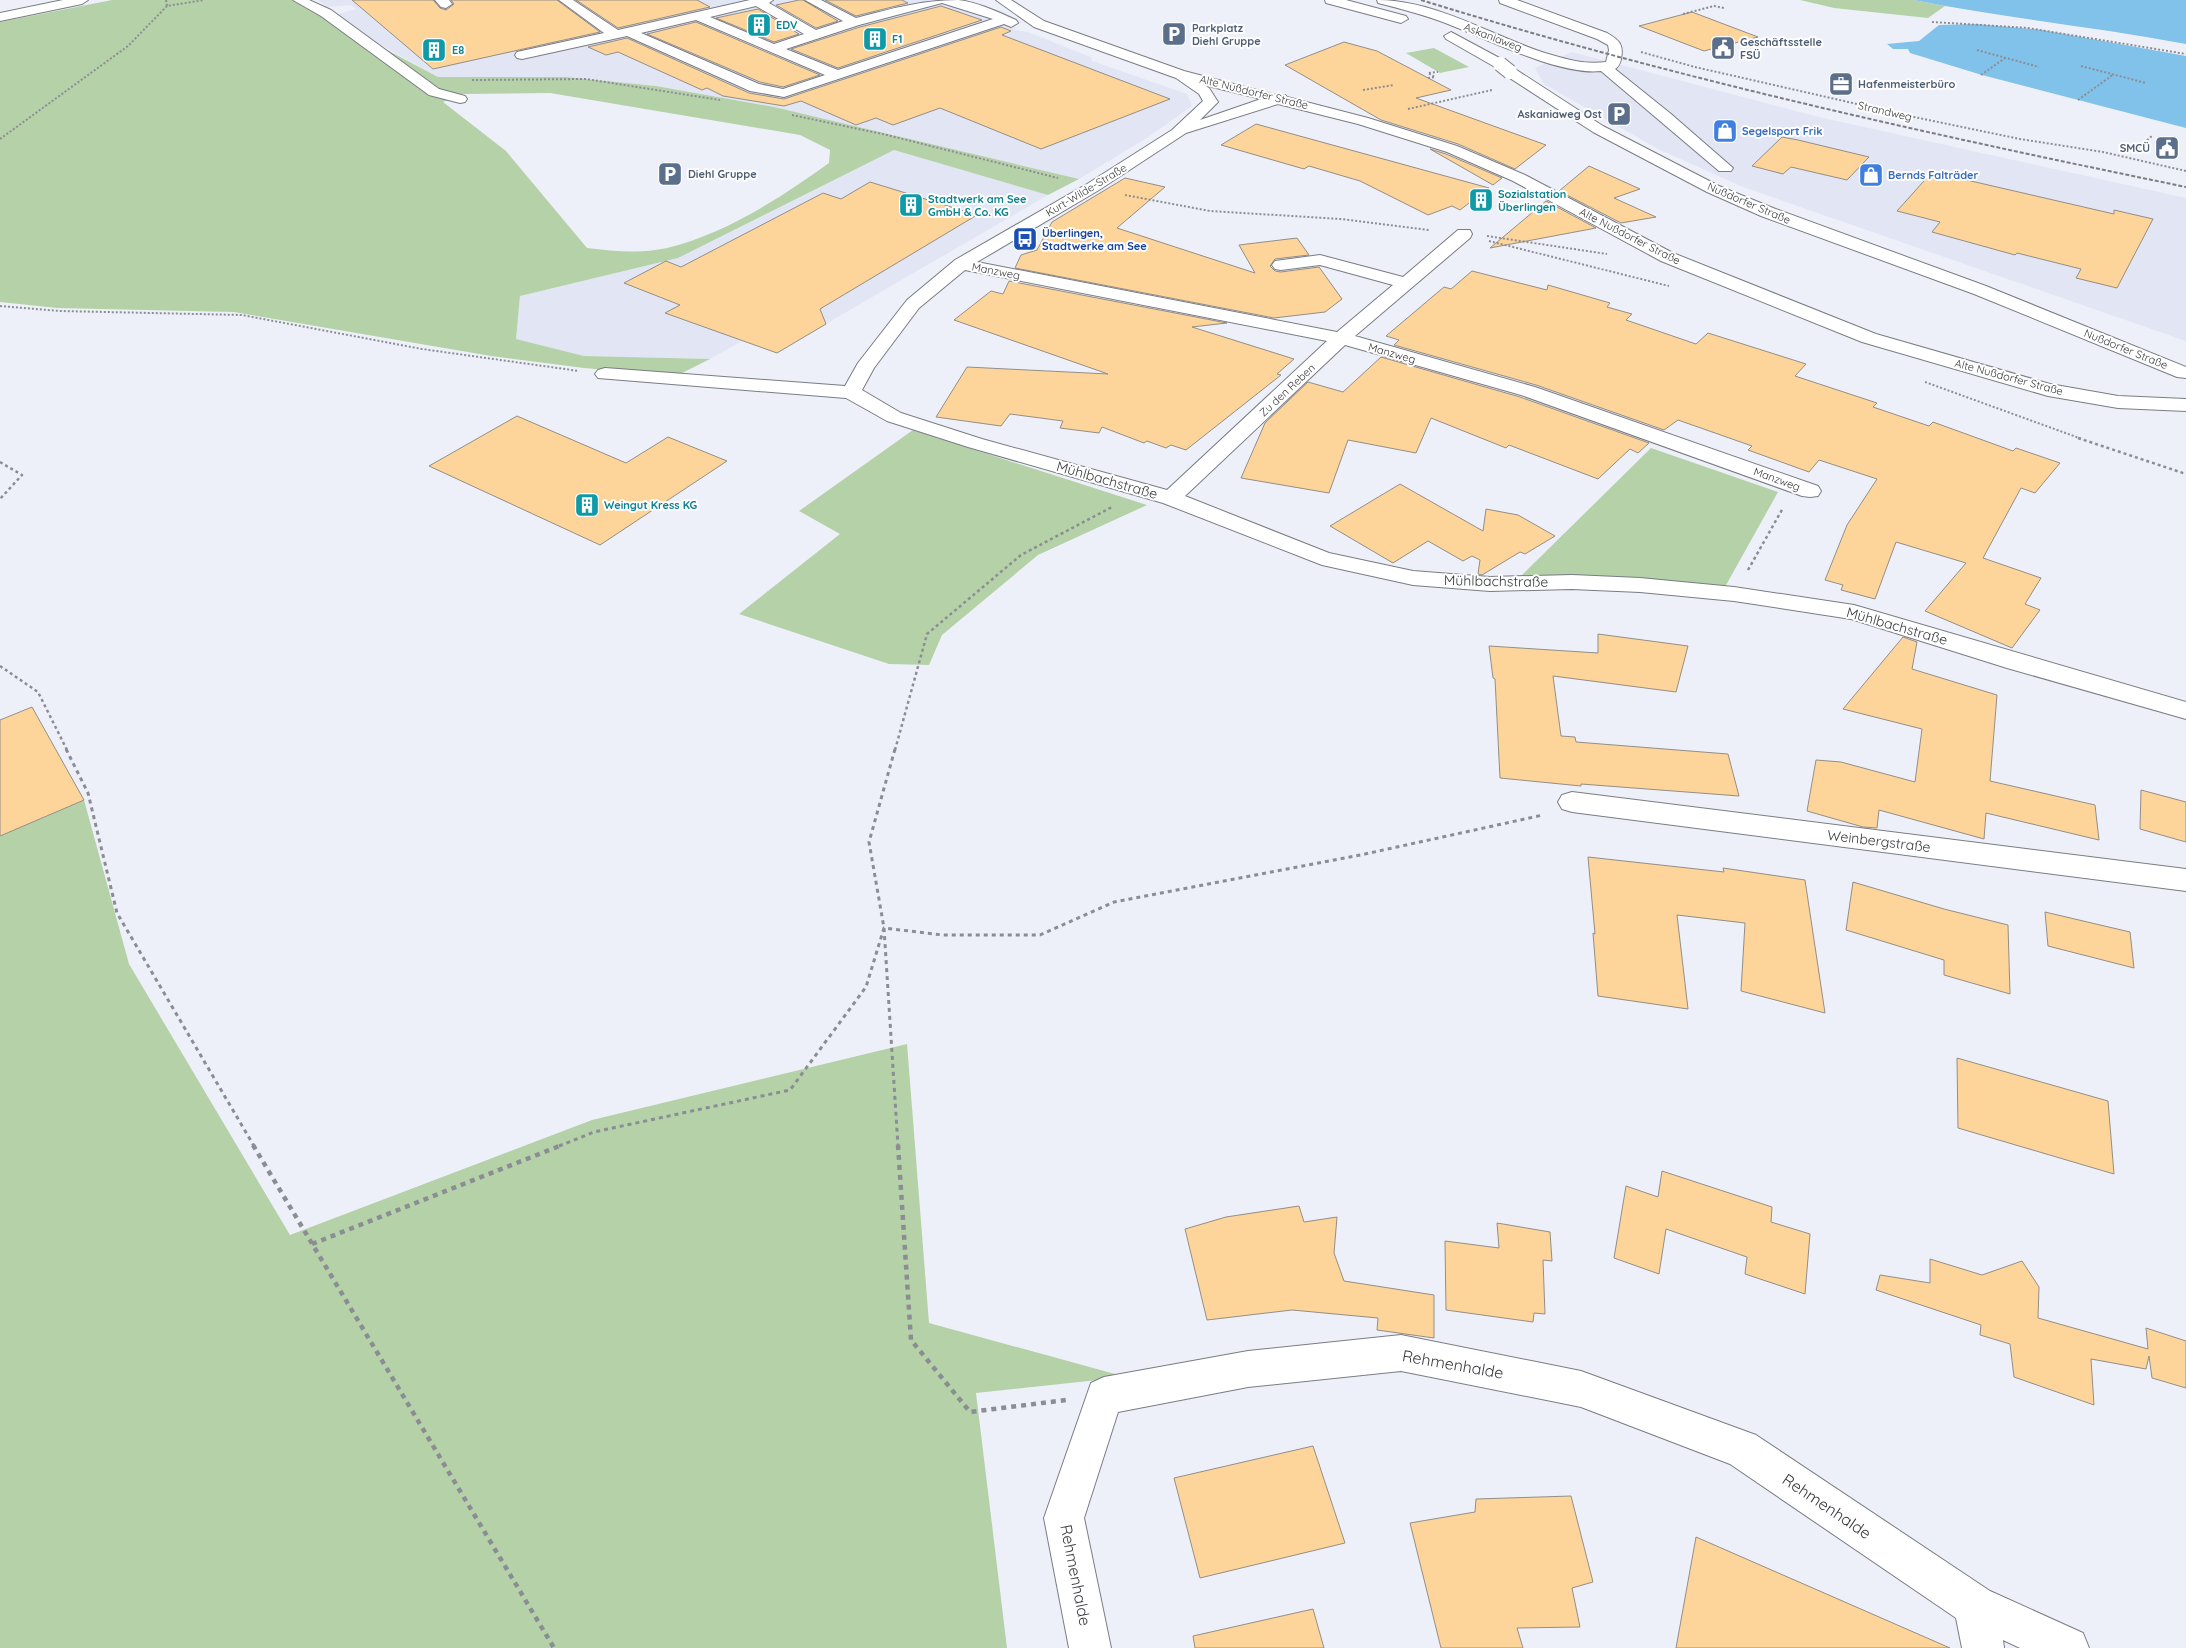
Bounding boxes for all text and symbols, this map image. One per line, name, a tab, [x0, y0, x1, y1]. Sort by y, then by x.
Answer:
building icon: EDV	[746, 12, 772, 38]
place label: EDV	[776, 18, 798, 32]
street label: Askaniaweg	[1462, 19, 1524, 55]
parking icon: Parkplatz Diehl Gruppe	[1161, 21, 1187, 47]
place label: Parkplatz Diehl Gruppe	[1192, 21, 1261, 48]
building icon: F1	[862, 26, 888, 52]
place label: F1	[892, 32, 902, 46]
public building icon: Geschäftsstelle FSÜ	[1710, 35, 1736, 61]
place label: Geschäftsstelle FSÜ	[1740, 35, 1822, 62]
building icon: E8	[421, 37, 447, 63]
place label: E8	[452, 43, 464, 57]
office icon: Hafenmeisterbüro	[1828, 71, 1854, 97]
street label: Alte Nußdorfer Straße	[1198, 72, 1310, 112]
place label: Hafenmeisterbüro	[1858, 77, 1955, 91]
street label: Strandweg	[1857, 98, 1913, 124]
parking icon: Askaniaweg Ost	[1606, 101, 1632, 127]
place label: Askaniaweg Ost	[1517, 107, 1602, 121]
shop icon: Segelsport Frik	[1712, 118, 1738, 144]
place label: Segelsport Frik	[1742, 124, 1822, 138]
public building icon: SMCÜ	[2154, 135, 2180, 161]
place label: SMCÜ	[2120, 141, 2150, 155]
street label: Kurt-Wilde-Straße	[1043, 160, 1129, 220]
parking icon: Diehl Gruppe	[657, 161, 683, 187]
shop icon: Bernds Falträder	[1858, 162, 1884, 188]
place label: Diehl Gruppe	[688, 167, 757, 181]
place label: Bernds Falträder	[1888, 168, 1979, 182]
street label: Nußdorfer Straße	[1705, 179, 1793, 227]
building icon: Sozialstation Überlingen	[1468, 187, 1494, 213]
place label: Sozialstation Überlingen	[1498, 187, 1566, 214]
building icon: Stadtwerk am See GmbH & Co. KG	[898, 192, 924, 218]
place label: Stadtwerk am See GmbH & Co. KG	[928, 192, 1027, 219]
street label: Alte Nußdorfer Straße	[1577, 204, 1683, 268]
bus stop icon: Überlingen, Stadtwerke am See	[1012, 226, 1038, 252]
place label: Überlingen, Stadtwerke am See	[1042, 226, 1147, 253]
street label: Manzweg	[971, 259, 1021, 283]
street label: Nußdorfer Straße	[2082, 326, 2170, 372]
street label: Manzweg	[1367, 340, 1417, 366]
street label: Alte Nußdorfer Straße	[1953, 356, 2065, 398]
street label: Zu den Reben	[1256, 361, 1318, 419]
street label: Mühlbachstraße	[1054, 457, 1160, 503]
street label: Manzweg	[1752, 464, 1802, 494]
building icon: Weingut Kress KG	[574, 492, 600, 518]
place label: Weingut Kress KG	[604, 498, 698, 512]
street label: Mühlbachstraße	[1444, 571, 1548, 591]
street label: Mühlbachstraße	[1844, 603, 1950, 649]
street label: Weinbergstraße	[1826, 826, 1932, 856]
street label: Rehmenhalde	[1401, 1345, 1505, 1383]
street label: Rehmenhalde	[1779, 1469, 1875, 1543]
street label: Rehmenhalde	[1056, 1523, 1096, 1627]

